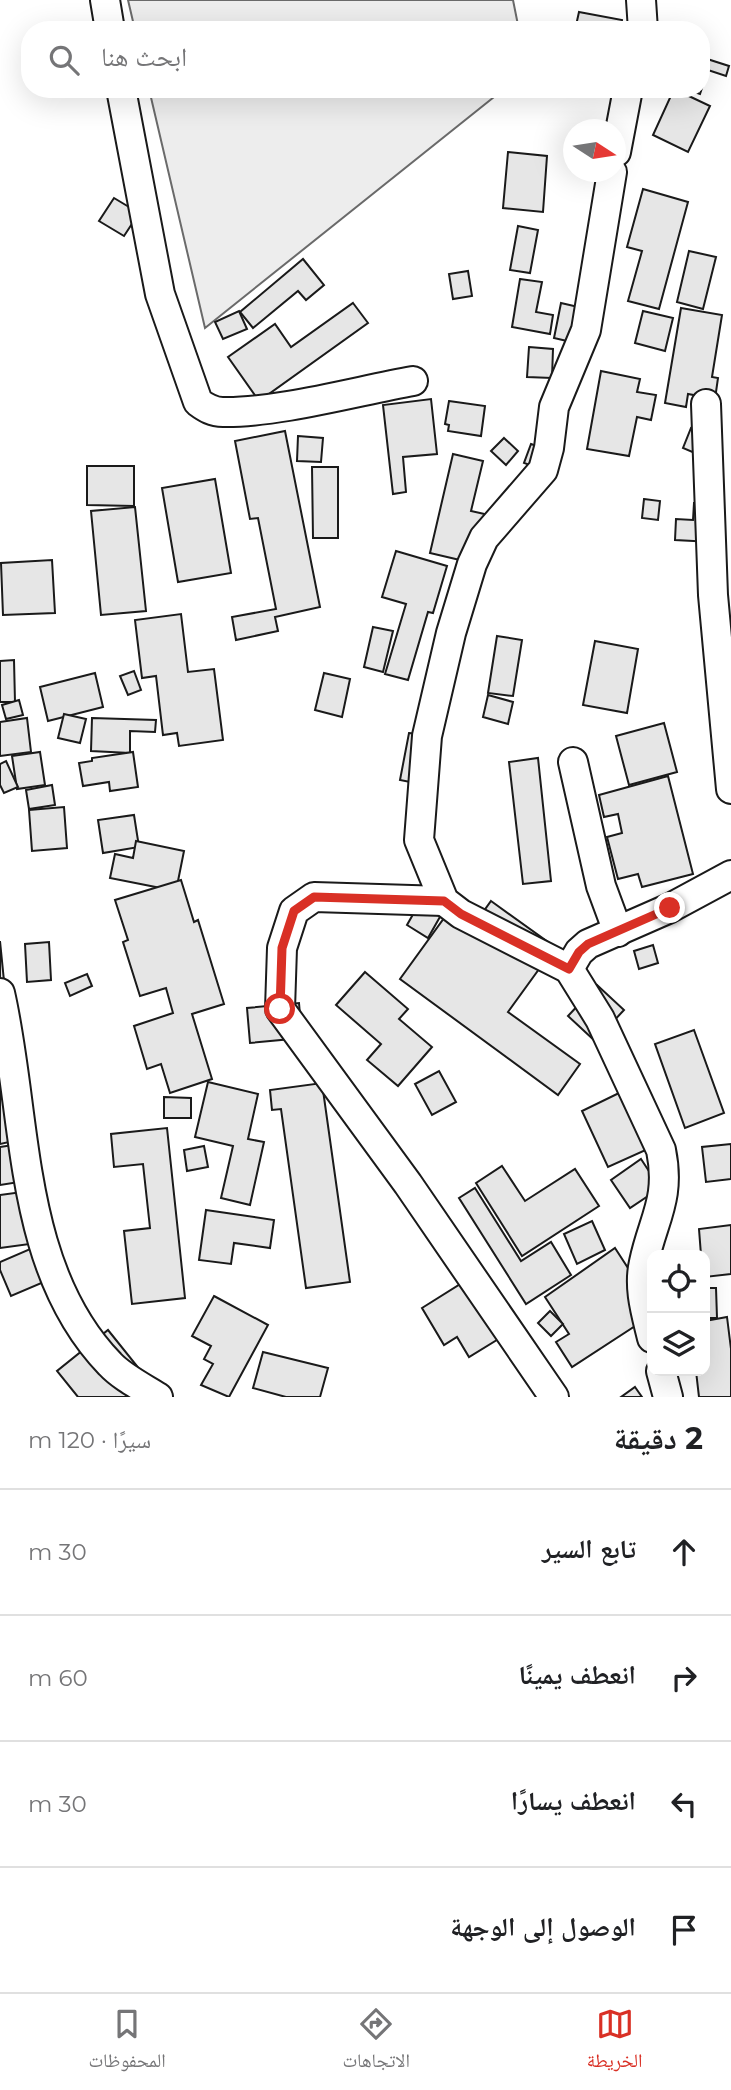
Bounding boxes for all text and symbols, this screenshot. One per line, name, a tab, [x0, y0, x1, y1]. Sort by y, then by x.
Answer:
search box	[21, 21, 710, 98]
icon: search	[45, 41, 83, 79]
text: ابحث هنا	[101, 41, 187, 73]
north arrow	[563, 119, 626, 182]
route end	[654, 892, 685, 923]
route start	[264, 993, 295, 1024]
map controls	[647, 1250, 710, 1376]
button: locate	[647, 1250, 710, 1313]
button: layers	[647, 1313, 710, 1376]
text: 2 دقيقة	[614, 1420, 703, 1457]
text: سيرًا · 120 m	[28, 1426, 151, 1454]
text: تابع السير	[542, 1533, 636, 1565]
icon: ahead	[665, 1533, 703, 1571]
text: 30 m	[28, 1538, 87, 1566]
text: انعطف يمينًا	[518, 1659, 636, 1691]
icon: right	[665, 1659, 703, 1697]
text: 60 m	[28, 1664, 88, 1692]
text: انعطف يسارًا	[511, 1785, 636, 1817]
icon: left	[665, 1785, 703, 1823]
text: 30 m	[28, 1790, 87, 1818]
text: الوصول إلى الوجهة	[450, 1911, 636, 1943]
icon: arrive	[665, 1911, 703, 1949]
tab: المحفوظات	[88, 2005, 166, 2079]
tab: الاتجاهات	[342, 2005, 410, 2079]
tab: الخريطة	[587, 2005, 643, 2079]

